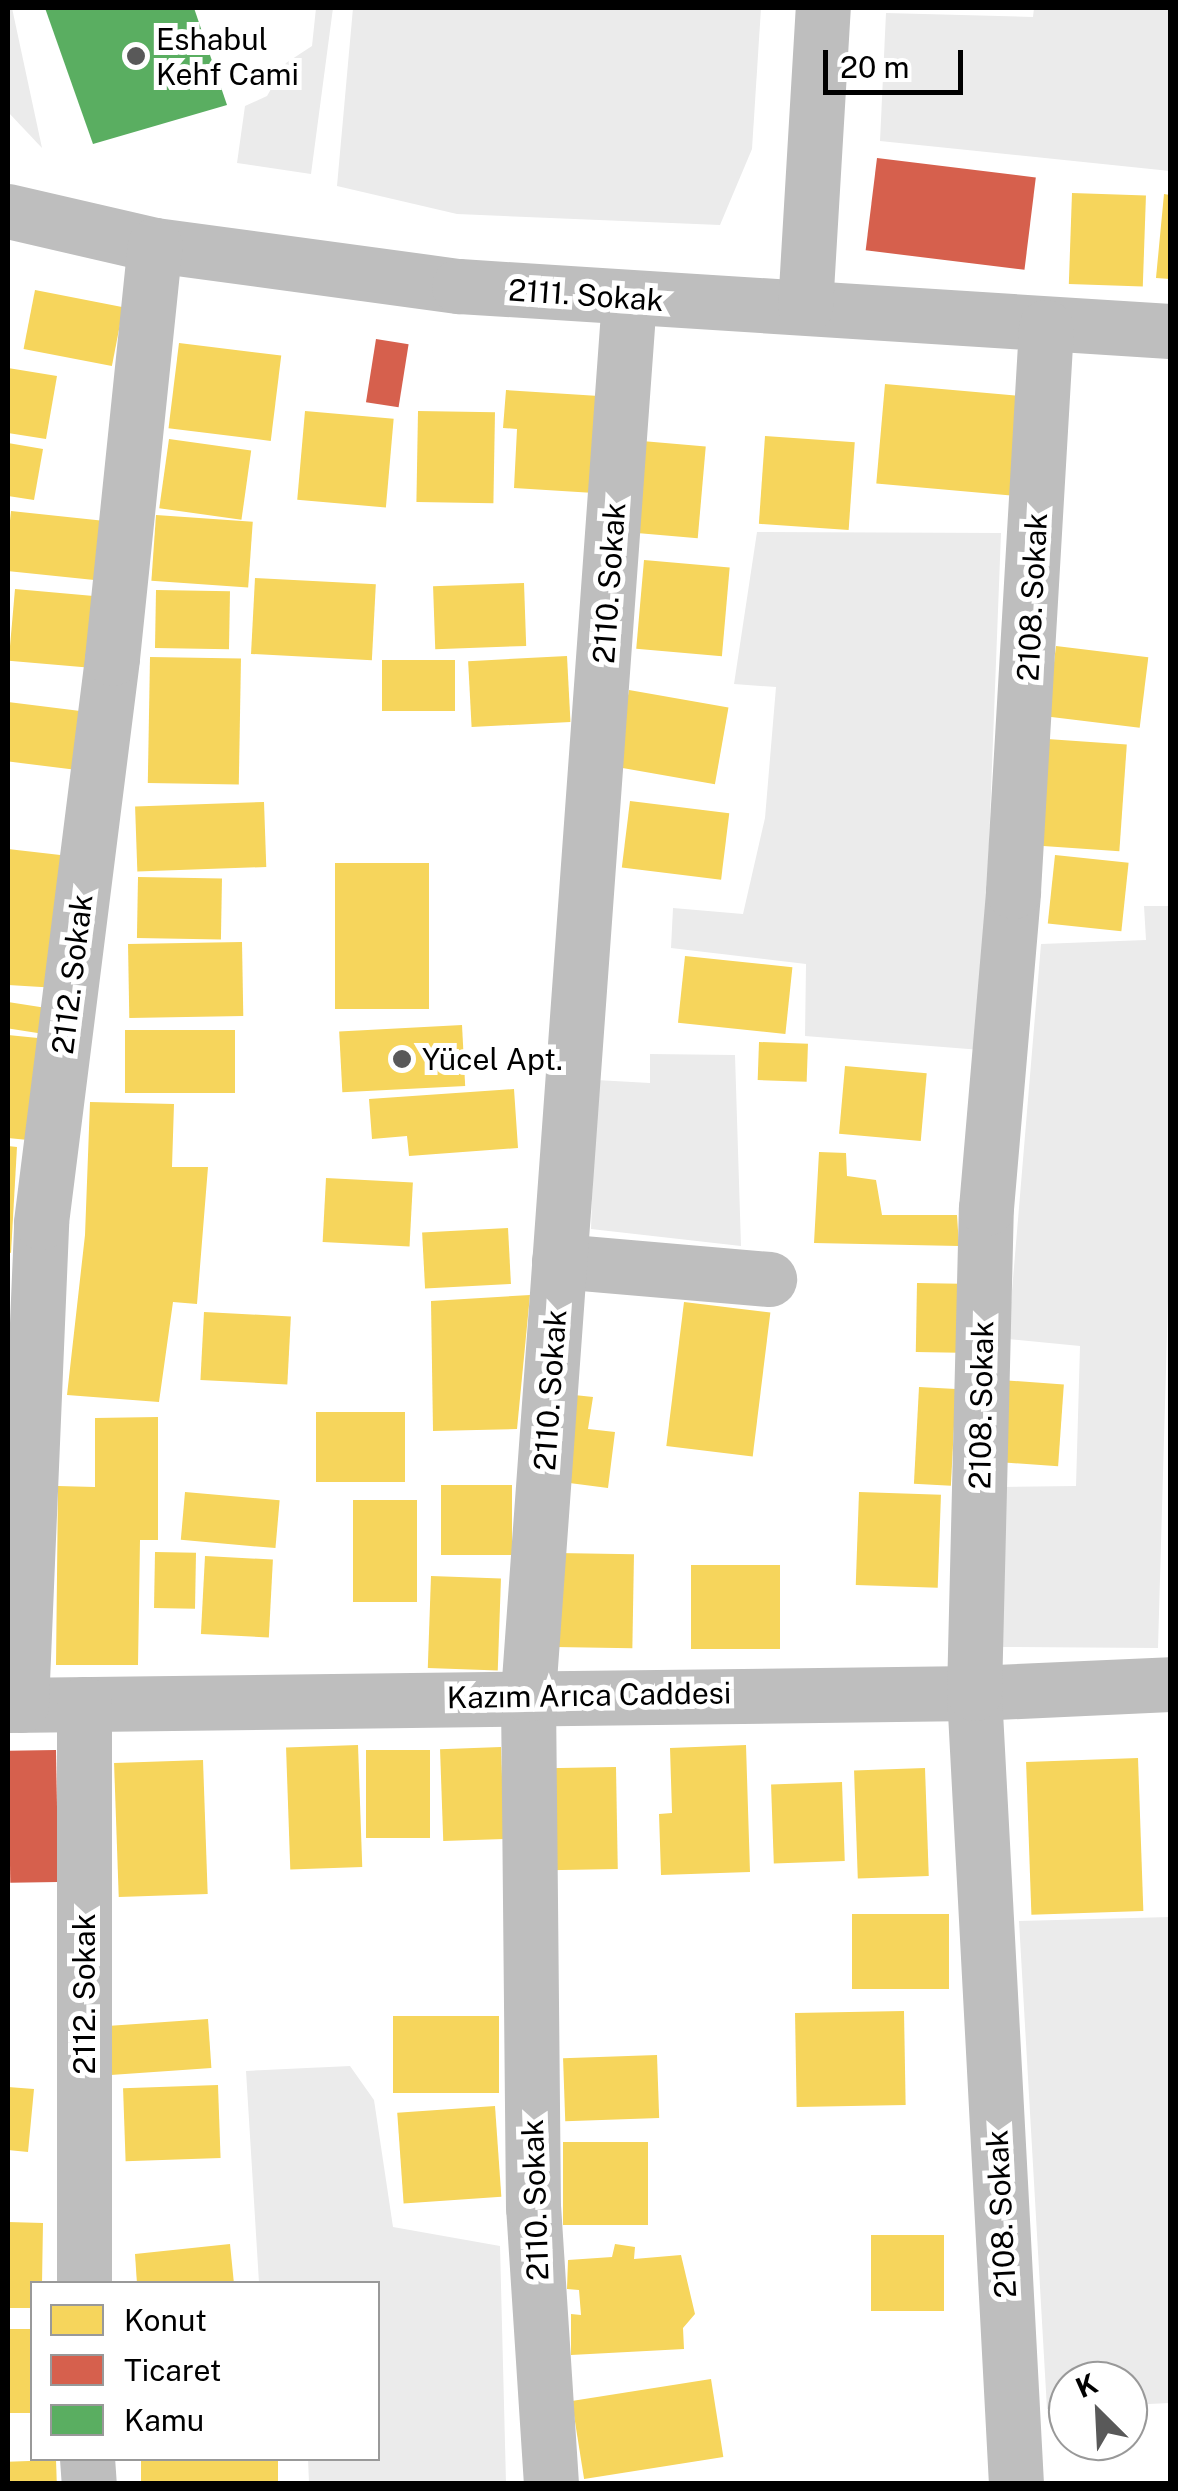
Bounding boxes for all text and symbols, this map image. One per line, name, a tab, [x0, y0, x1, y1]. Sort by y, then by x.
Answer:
place label: Eshabul Kehf Cami	[156, 21, 299, 92]
scale bar	[828, 30, 968, 92]
marker: Eshabul Kehf Cami	[125, 45, 147, 67]
text: 20 m	[840, 49, 909, 85]
street label: 2111. Sokak	[507, 272, 665, 318]
street label: 2110. Sokak	[585, 501, 633, 665]
street label: 2108. Sokak	[1010, 512, 1054, 682]
street label: 2112. Sokak	[44, 892, 100, 1056]
place label: Yücel Apt.	[422, 1041, 563, 1077]
marker: Yücel Apt.	[391, 1048, 413, 1070]
street label: 2110. Sokak	[526, 1308, 574, 1472]
street label: 2108. Sokak	[962, 1320, 1000, 1490]
street label: Kazım Arıca Caddesi	[446, 1675, 732, 1715]
street label: 2112. Sokak	[66, 1913, 102, 2075]
street label: 2110. Sokak	[514, 2119, 556, 2281]
street label: 2108. Sokak	[979, 2129, 1023, 2299]
legend	[30, 2281, 380, 2461]
text: Konut	[124, 2302, 207, 2338]
text: Ticaret	[124, 2352, 221, 2388]
north arrow	[1048, 2361, 1148, 2461]
text: K	[1071, 2366, 1102, 2404]
text: Kamu	[124, 2402, 204, 2438]

